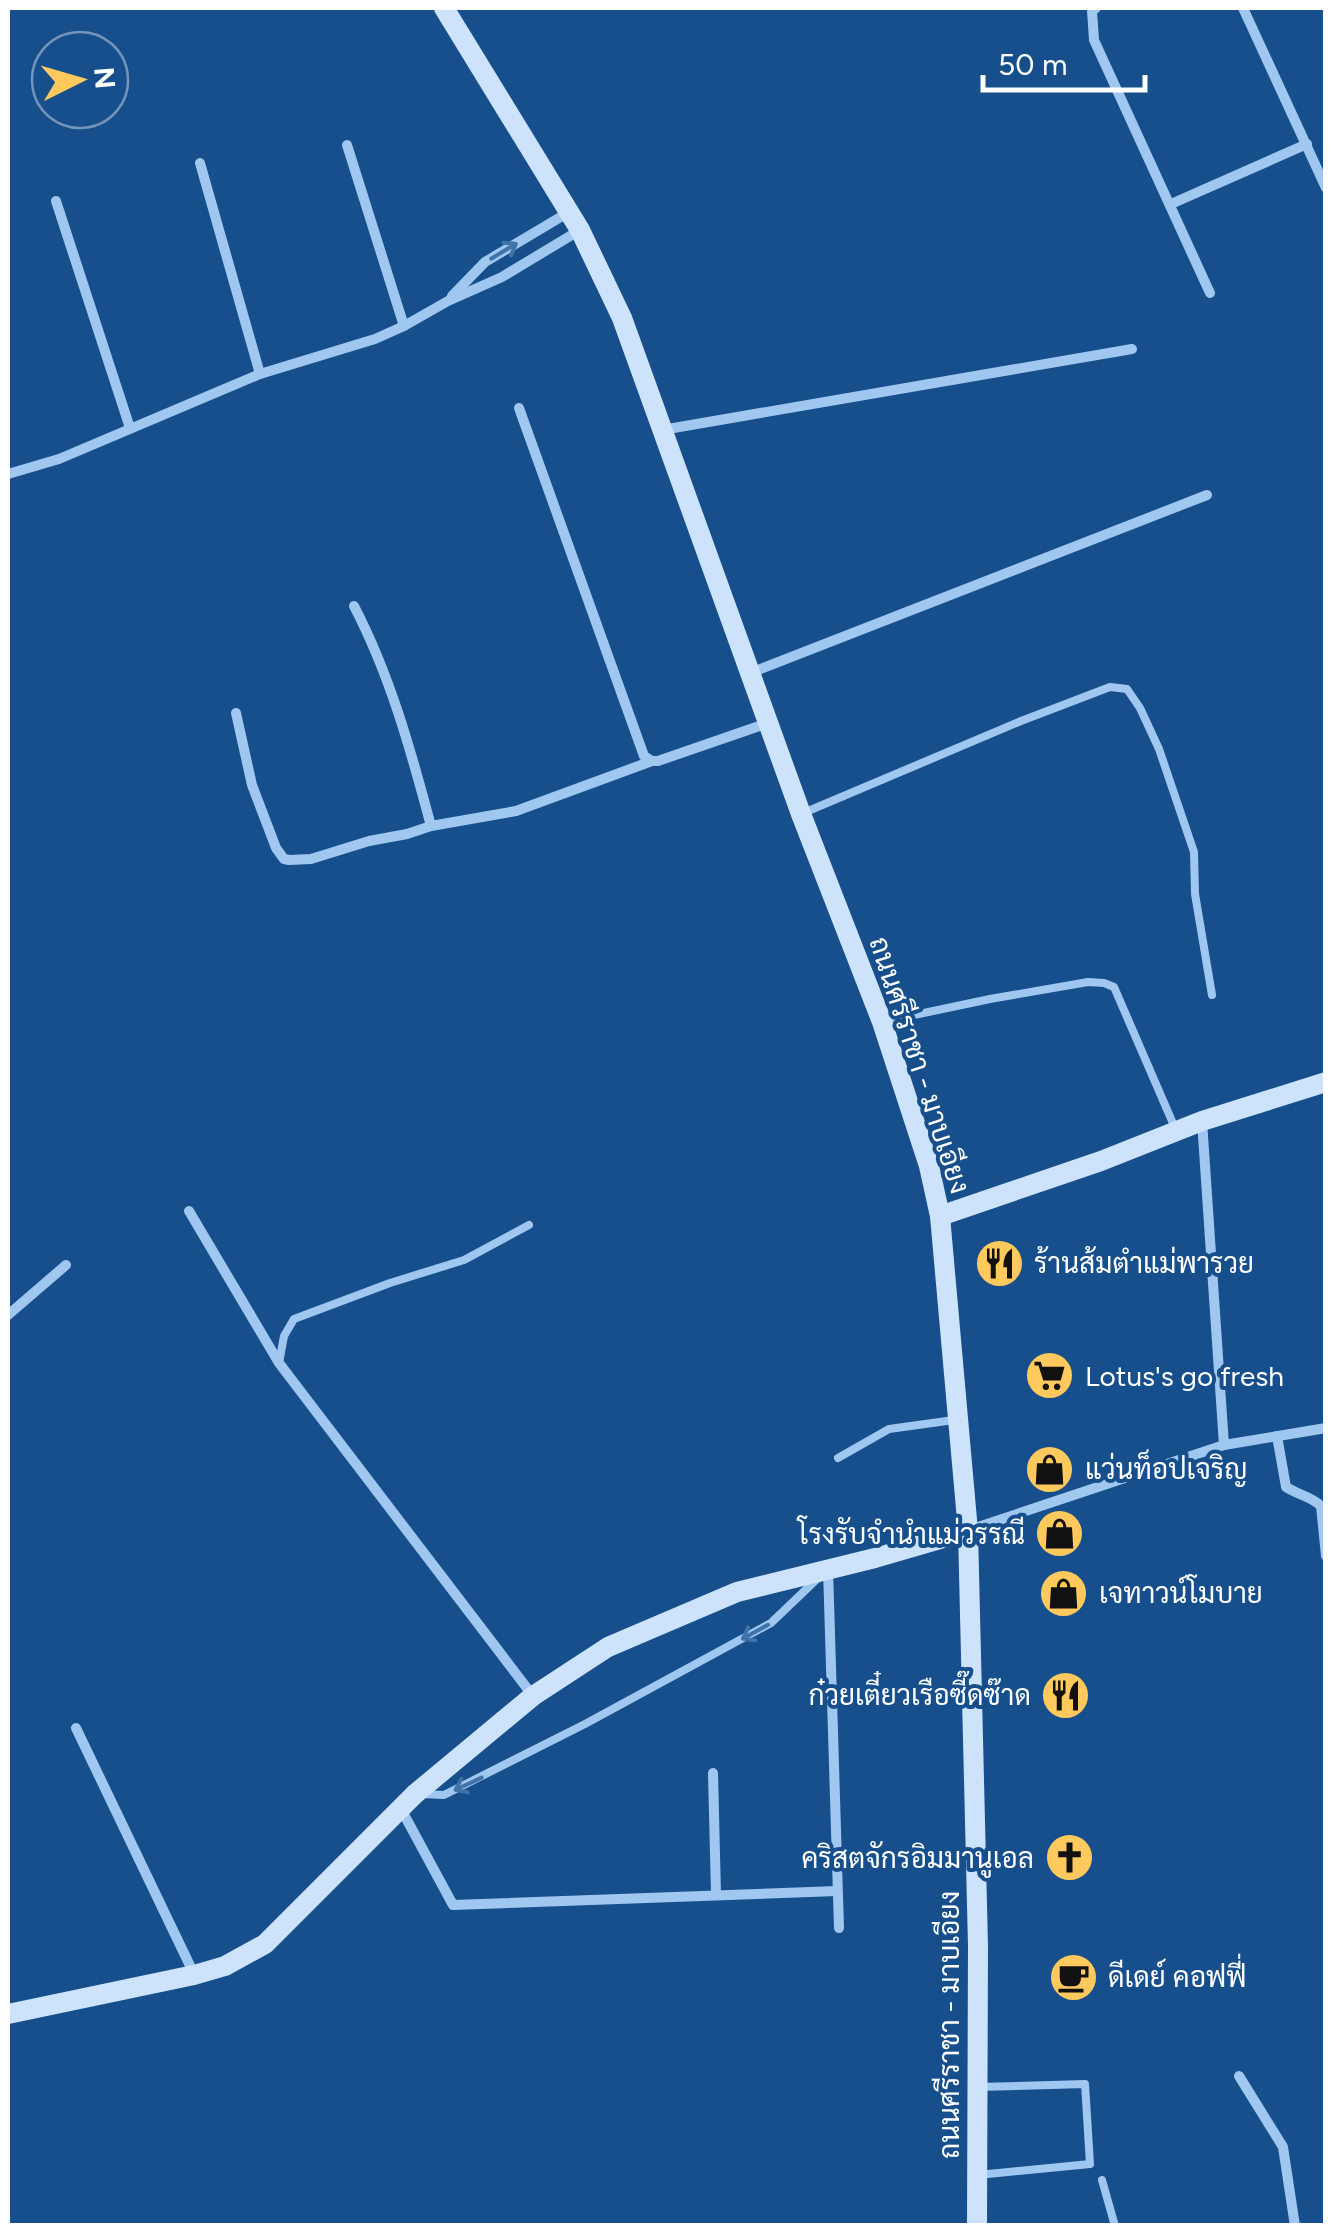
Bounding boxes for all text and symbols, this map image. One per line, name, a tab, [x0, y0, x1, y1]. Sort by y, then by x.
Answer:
north arrow	[30, 30, 130, 130]
scale bar	[983, 30, 1146, 92]
text: 50 m	[998, 46, 1067, 83]
text: N	[87, 66, 123, 90]
one-way arrow	[489, 241, 518, 261]
street label: ถนนศรีราชา - มาบเอียง	[862, 932, 979, 1198]
restaurant icon: ร้านส้มตำแม่พารวย	[973, 1237, 1025, 1289]
place label: ร้านส้มตำแม่พารวย	[1034, 1245, 1254, 1280]
supermarket icon: Lotus's go fresh	[1024, 1350, 1076, 1402]
place label: Lotus's go fresh	[1085, 1359, 1284, 1393]
shop icon: แว่นท็อปเจริญ	[1024, 1443, 1076, 1495]
place label: แว่นท็อปเจริญ	[1085, 1449, 1248, 1487]
shop icon: โรงรับจำนำแม่วรรณี	[1034, 1508, 1086, 1560]
place label: โรงรับจำนำแม่วรรณี	[796, 1515, 1025, 1551]
shop icon: เจทาวน์โมบาย	[1038, 1567, 1090, 1619]
place label: เจทาวน์โมบาย	[1099, 1574, 1263, 1610]
one-way arrow	[740, 1622, 770, 1642]
restaurant icon: ก๋วยเตี๋ยวเรือซี๊ดซ๊าด	[1040, 1669, 1092, 1721]
place label: ก๋วยเตี๋ยวเรือซี๊ดซ๊าด	[809, 1670, 1031, 1712]
one-way arrow	[454, 1776, 484, 1795]
church icon: คริสตจักรอิมมานูเอล	[1043, 1832, 1095, 1884]
place label: คริสตจักรอิมมานูเอล	[801, 1840, 1034, 1878]
street label: ถนนศรีราชา - มาบเอียง	[931, 1891, 966, 2159]
cafe icon: ดีเดย์ คอฟฟี่	[1047, 1951, 1099, 2003]
place label: ดีเดย์ คอฟฟี่	[1108, 1953, 1246, 1994]

